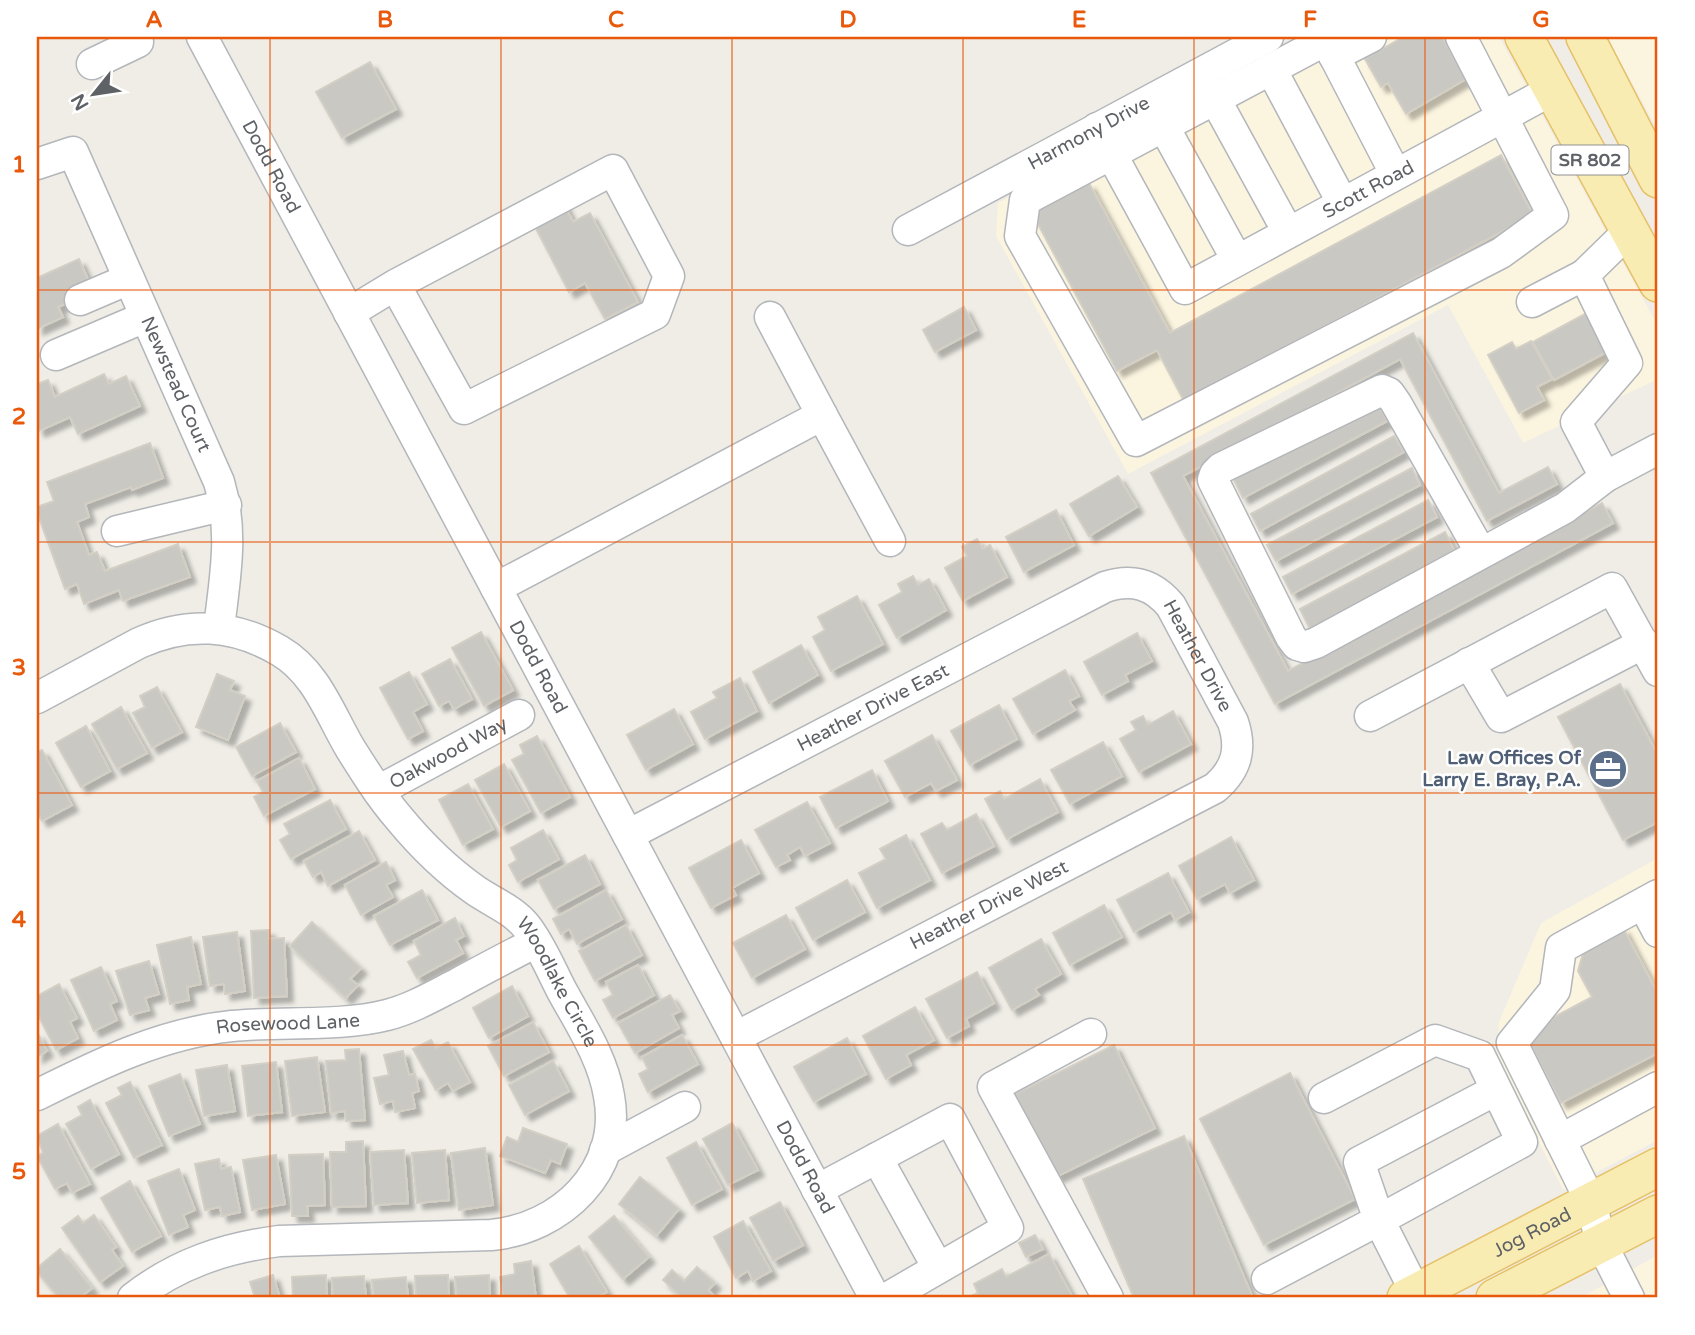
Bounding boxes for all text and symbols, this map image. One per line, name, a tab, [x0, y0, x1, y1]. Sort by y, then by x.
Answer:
text: A	[145, 6, 163, 34]
text: B	[377, 6, 393, 34]
text: C	[608, 6, 624, 34]
text: D	[839, 6, 857, 34]
text: E	[1072, 6, 1086, 34]
text: F	[1303, 6, 1317, 34]
text: G	[1532, 6, 1550, 34]
north arrow	[60, 60, 130, 130]
text: N	[67, 90, 93, 114]
street label: Harmony Drive	[1024, 92, 1153, 175]
street label: Dodd Road	[237, 116, 305, 217]
road number: SR 802	[1552, 146, 1628, 174]
text: 1	[12, 151, 26, 179]
street label: Scott Road	[1319, 156, 1418, 223]
street label: Newstead Court	[136, 313, 215, 456]
text: 2	[12, 403, 26, 431]
street label: Heather Drive	[1159, 596, 1237, 716]
street label: Dodd Road	[504, 617, 572, 717]
text: 3	[12, 654, 26, 682]
street label: Heather Drive East	[793, 659, 952, 756]
street label: Oakwood Way	[386, 712, 511, 794]
place label: Law Offices Of Larry E. Bray, P.A.	[1422, 747, 1582, 792]
office icon: Law Offices Of Larry E. Bray, P.A.	[1587, 748, 1629, 790]
street label: Heather Drive West	[906, 856, 1072, 954]
text: 4	[12, 906, 27, 934]
street label: Woodlake Circle	[512, 913, 602, 1051]
street label: Rosewood Lane	[215, 1009, 361, 1039]
street label: Dodd Road	[771, 1117, 839, 1217]
text: 5	[12, 1158, 26, 1186]
street label: Jog Road	[1489, 1203, 1575, 1262]

